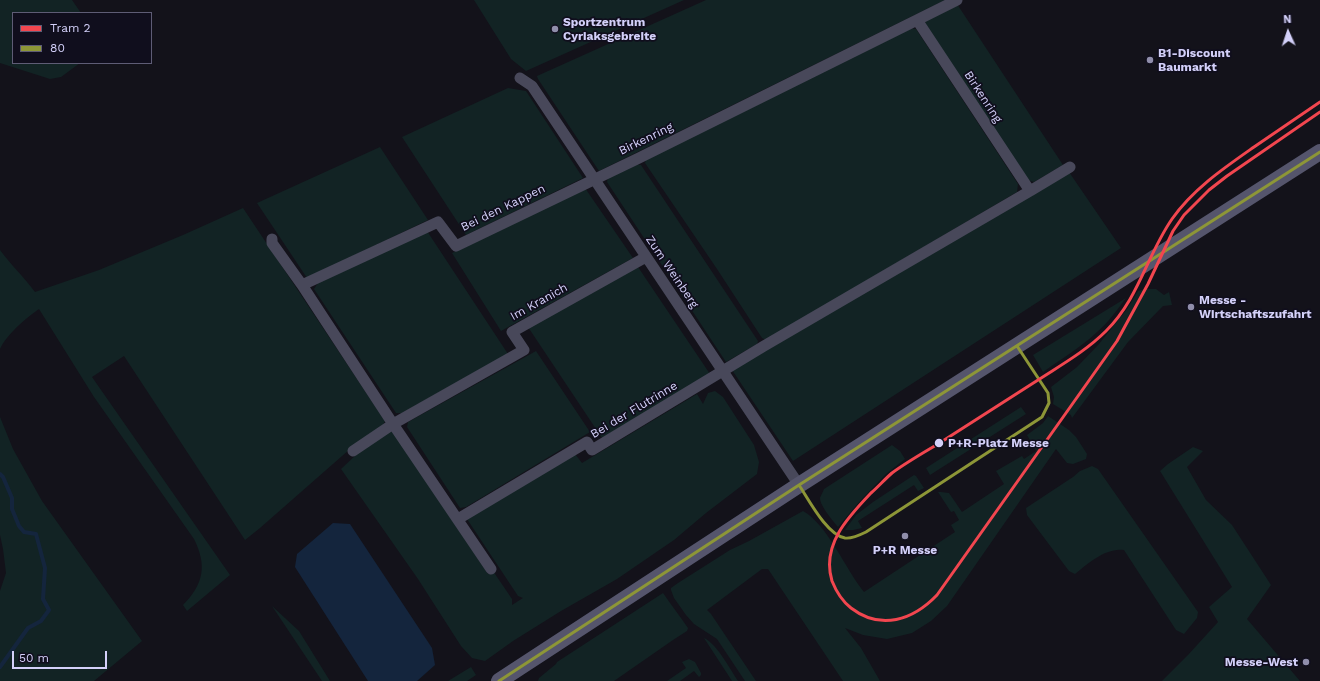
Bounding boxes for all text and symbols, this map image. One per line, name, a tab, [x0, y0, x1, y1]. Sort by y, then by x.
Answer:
legend	[12, 12, 152, 64]
north arrow	[1268, 12, 1308, 52]
text: N	[1283, 13, 1292, 26]
place label: Sportzentrum Cyriaksgebreite	[563, 15, 656, 43]
text: Tram 2	[50, 21, 90, 35]
marker: Sportzentrum Cyriaksgebreite	[550, 24, 560, 34]
text: 80	[50, 41, 65, 55]
place label: B1-Discount Baumarkt	[1158, 46, 1230, 74]
marker: B1-Discount Baumarkt	[1145, 55, 1155, 65]
street label: Birkenring	[961, 68, 1005, 126]
street label: Birkenring	[616, 120, 676, 158]
street label: Bei den Kappen	[459, 181, 547, 235]
street label: Zum Weinberg	[642, 233, 702, 311]
street label: Im Kranich	[508, 280, 570, 324]
place label: Messe - Wirtschaftszufahrt	[1199, 293, 1312, 321]
marker: Messe - Wirtschaftszufahrt	[1186, 302, 1196, 312]
street label: Bei der Flutrinne	[588, 378, 680, 442]
place label: P+R-Platz Messe	[948, 436, 1049, 450]
marker: P+R-Platz Messe	[933, 437, 945, 449]
marker: P+R Messe	[900, 531, 910, 541]
place label: P+R Messe	[873, 543, 937, 557]
scale bar	[14, 643, 109, 669]
text: 50 m	[19, 651, 49, 665]
place label: Messe-West	[1225, 655, 1298, 669]
marker: Messe-West	[1301, 657, 1311, 667]

